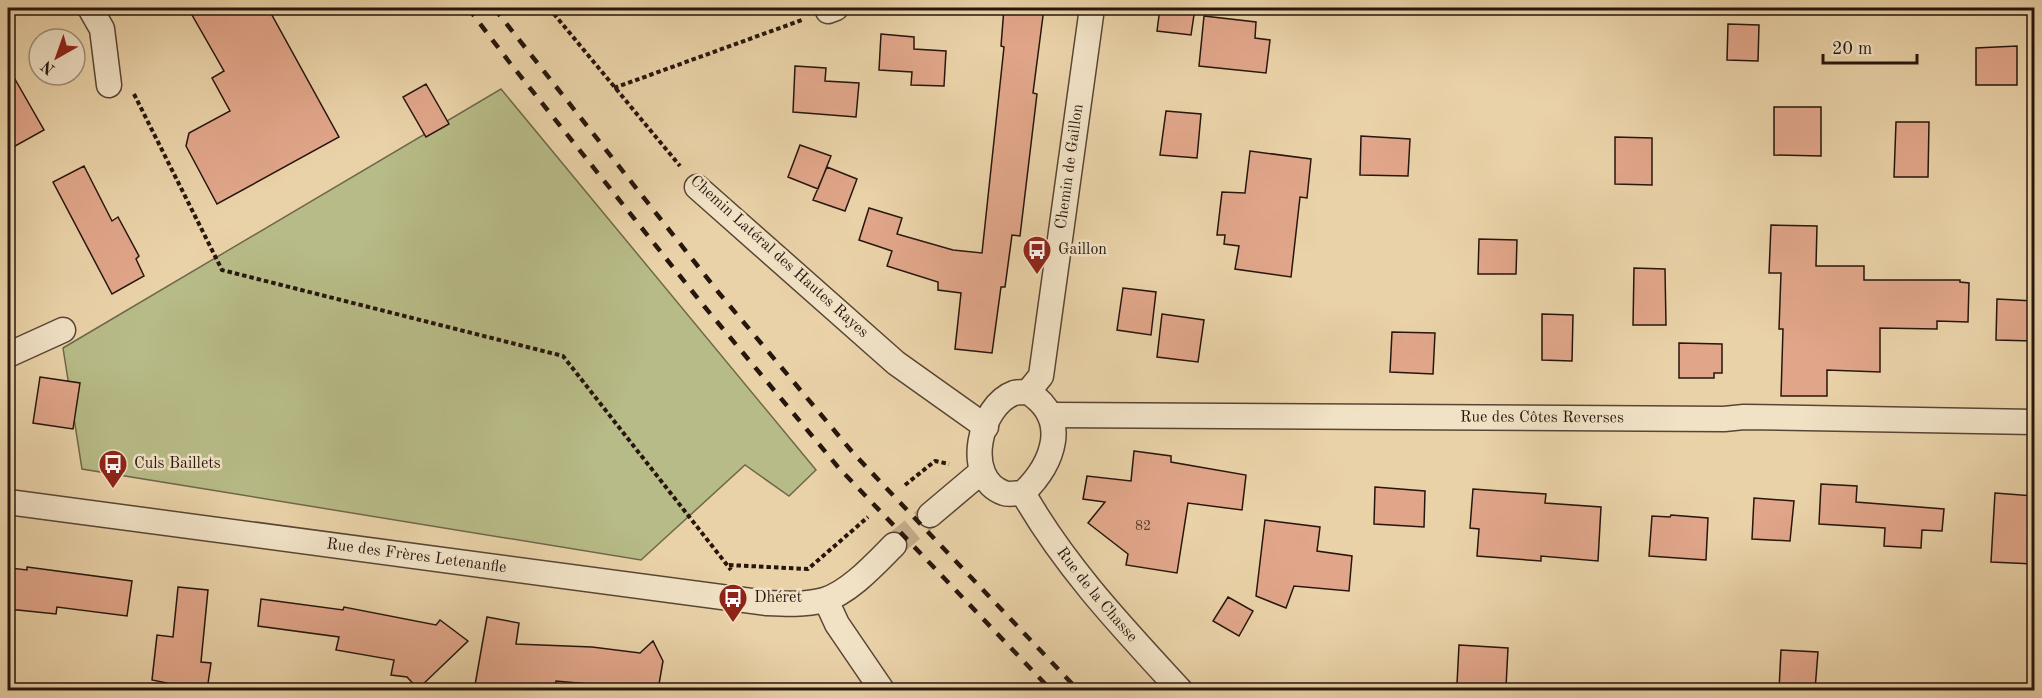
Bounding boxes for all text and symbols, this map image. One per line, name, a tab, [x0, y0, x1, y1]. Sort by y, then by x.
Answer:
north arrow	[27, 27, 87, 87]
scale bar	[1823, 27, 1918, 65]
text: 20 m	[1832, 40, 1872, 58]
text: N	[38, 56, 58, 77]
street label: Chemin de Gaillon	[1053, 103, 1087, 230]
street label: Chemin Latéral des Hautes Rayes	[687, 173, 871, 341]
bus stop icon: Gaillon	[1021, 234, 1053, 276]
place label: Gaillon	[1058, 242, 1107, 258]
street label: Rue des Côtes Reverses	[1460, 409, 1624, 426]
bus stop icon: Culs Baillets	[97, 448, 129, 490]
place label: Culs Baillets	[134, 456, 221, 472]
house number: 82	[1135, 519, 1151, 533]
street label: Rue des Frères Letenanfle	[325, 536, 507, 576]
street label: Rue de la Chasse	[1053, 545, 1140, 645]
bus stop icon: Dhéret	[717, 582, 749, 624]
place label: Dhéret	[754, 590, 802, 606]

